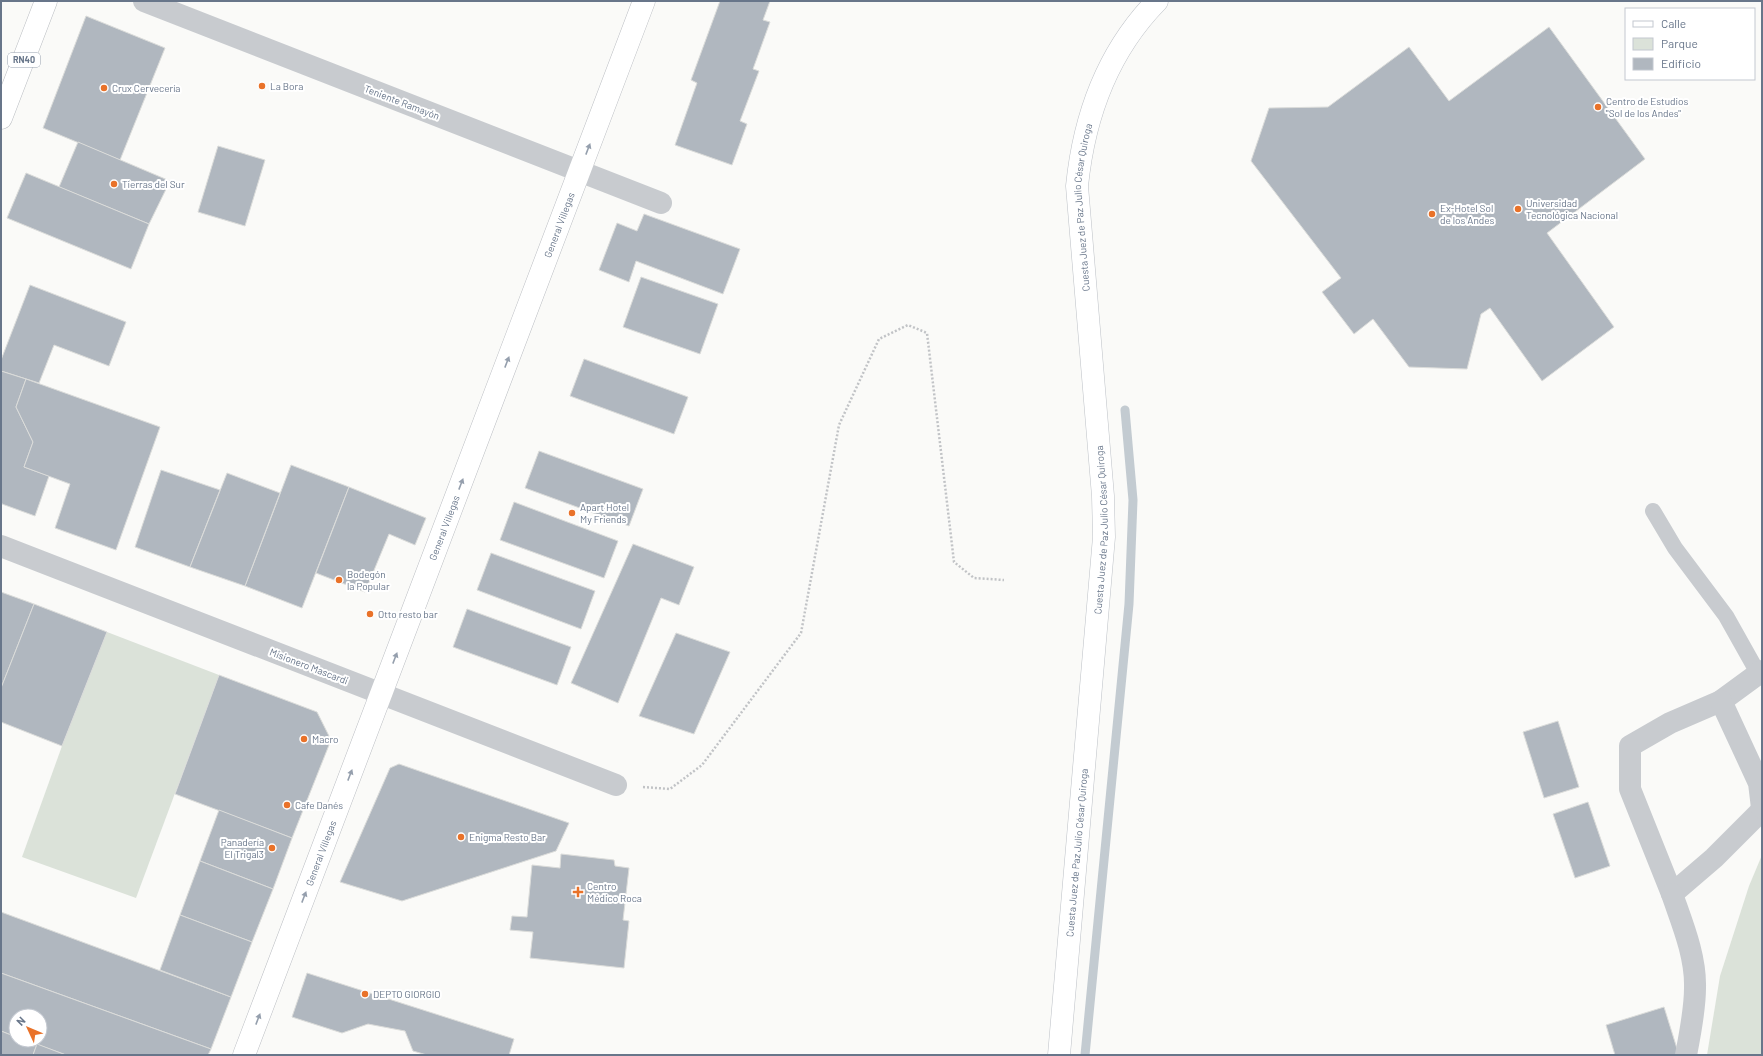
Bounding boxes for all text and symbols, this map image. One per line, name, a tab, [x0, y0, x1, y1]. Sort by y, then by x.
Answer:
legend	[1625, 8, 1755, 80]
text: Calle	[1661, 16, 1686, 30]
text: Parque	[1661, 36, 1698, 50]
road number: RN40	[8, 53, 40, 67]
text: Edificio	[1661, 56, 1701, 70]
place label: La Bora	[270, 80, 303, 92]
marker: La Bora	[257, 81, 267, 91]
place label: Crux Cervecería	[112, 82, 180, 94]
street label: Teniente Ramayón	[363, 82, 441, 122]
marker: Crux Cervecería	[99, 83, 109, 93]
place label: Centro de Estudios "Sol de los Andes"	[1606, 95, 1689, 119]
marker: Centro de Estudios "Sol de los Andes"	[1593, 102, 1603, 112]
street label: Cuesta Juez de Paz Julio César Quiroga	[1071, 122, 1094, 292]
one-way arrow	[585, 142, 591, 154]
place label: Tierras del Sur	[122, 178, 185, 190]
marker: Tierras del Sur	[109, 179, 119, 189]
street label: General Villegas	[541, 190, 577, 259]
place label: Universidad Tecnológica Nacional	[1526, 197, 1618, 221]
place label: Ex-Hotel Sol de los Andes	[1440, 202, 1494, 226]
marker: Universidad Tecnológica Nacional	[1513, 204, 1523, 214]
marker: Ex-Hotel Sol de los Andes	[1427, 209, 1437, 219]
one-way arrow	[505, 356, 511, 368]
street label: Cuesta Juez de Paz Julio César Quiroga	[1091, 445, 1110, 615]
one-way arrow	[458, 477, 464, 489]
street label: General Villegas	[426, 493, 462, 562]
place label: Apart Hotel My Friends	[580, 501, 629, 525]
marker: Apart Hotel My Friends	[567, 508, 577, 518]
place label: Bodegón la Popular	[347, 568, 390, 592]
marker: Bodegón la Popular	[334, 575, 344, 585]
place label: Otto resto bar	[378, 608, 438, 620]
marker: Otto resto bar	[365, 609, 375, 619]
street label: Misionero Mascardi	[268, 645, 350, 687]
one-way arrow	[393, 651, 399, 663]
place label: Macro	[312, 733, 339, 745]
marker: Macro	[299, 734, 309, 744]
street label: Cuesta Juez de Paz Julio César Quiroga	[1063, 768, 1090, 938]
one-way arrow	[348, 769, 354, 781]
place label: Cafe Danés	[295, 799, 343, 811]
marker: Cafe Danés	[282, 800, 292, 810]
street label: General Villegas	[303, 819, 339, 887]
place label: Enigma Resto Bar	[469, 831, 546, 843]
marker: Enigma Resto Bar	[456, 832, 466, 842]
place label: Panadería El Trigal3	[221, 836, 264, 860]
marker: Panadería El Trigal3	[267, 843, 277, 853]
place label: Centro Médico Roca	[587, 880, 642, 904]
marker: Centro Médico Roca	[572, 886, 584, 898]
one-way arrow	[302, 891, 308, 903]
place label: DEPTO GIORGIO	[373, 988, 441, 1000]
marker: DEPTO GIORGIO	[360, 989, 370, 999]
north arrow	[8, 1008, 48, 1048]
one-way arrow	[256, 1012, 262, 1024]
text: N	[13, 1014, 28, 1028]

